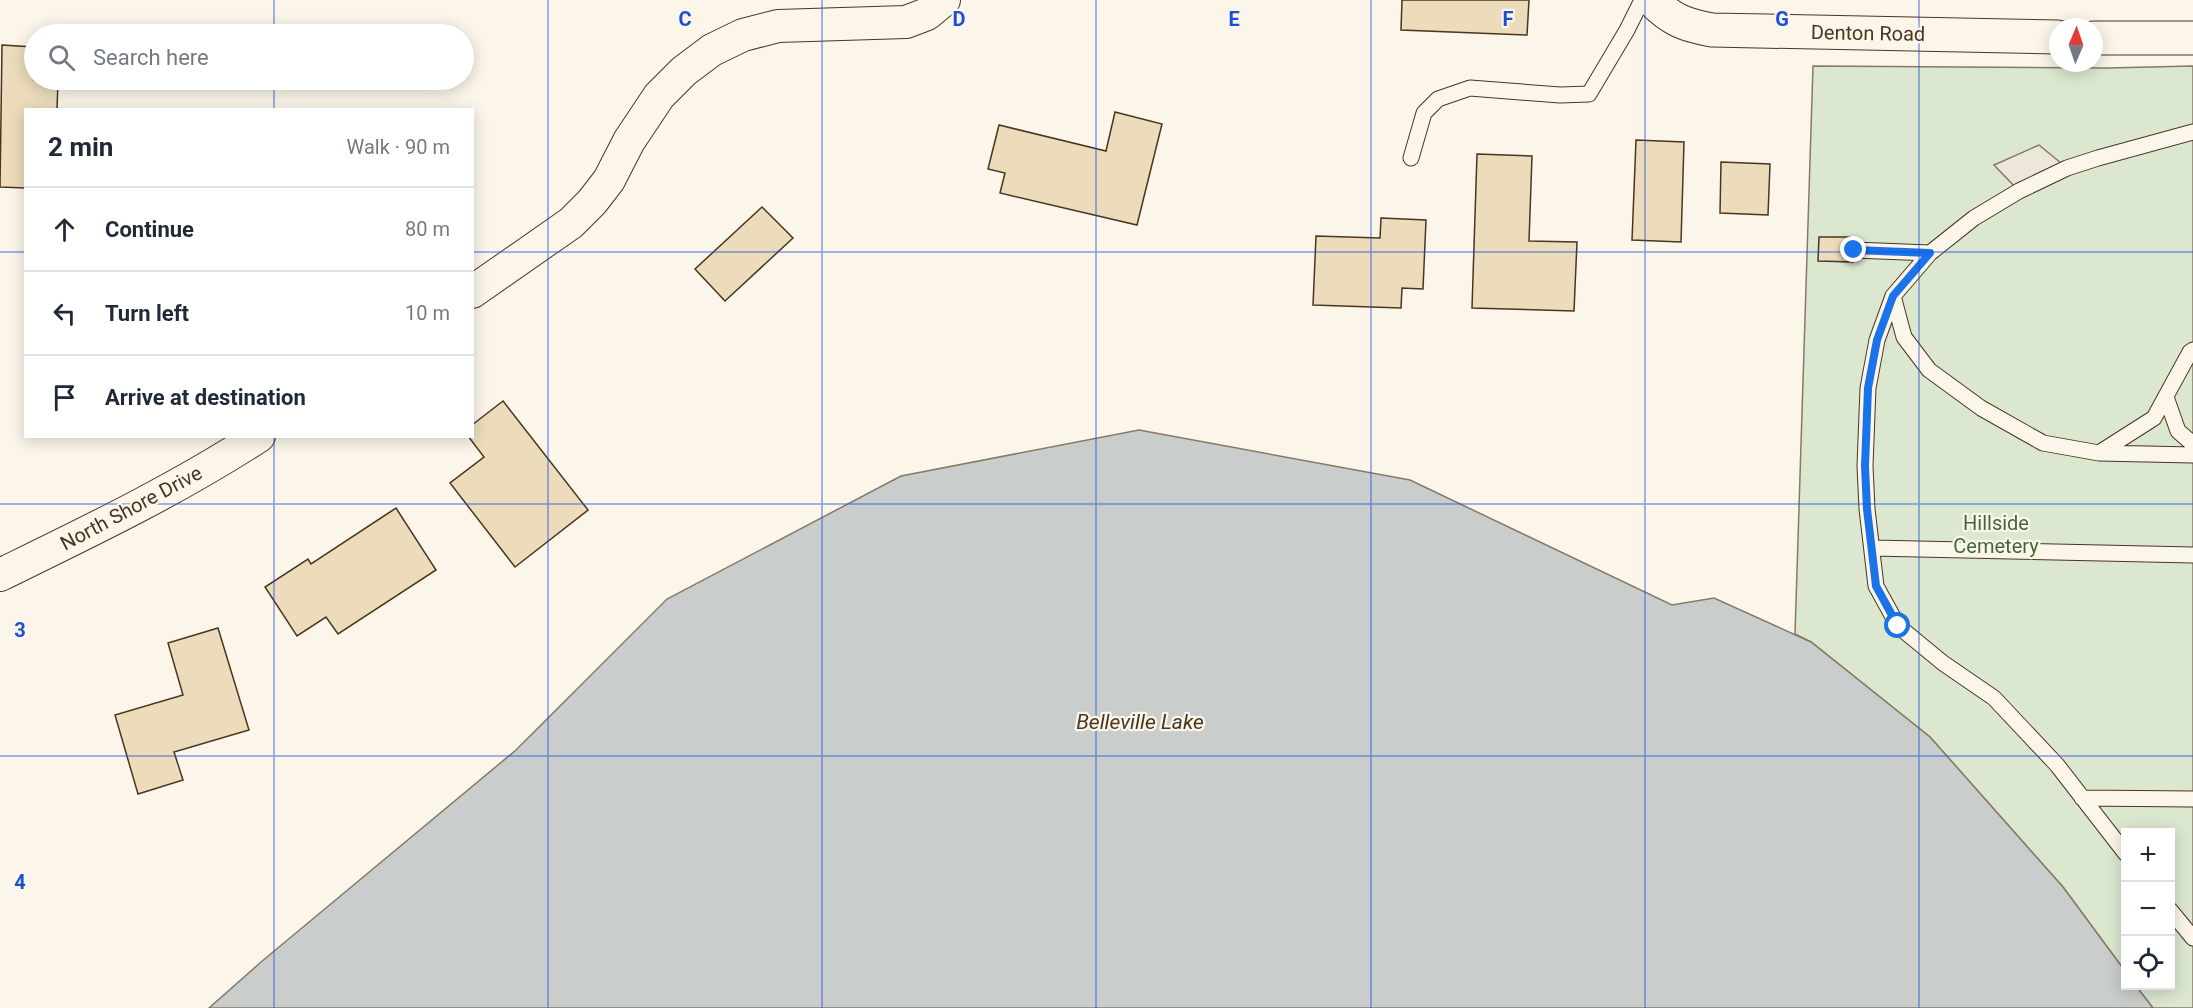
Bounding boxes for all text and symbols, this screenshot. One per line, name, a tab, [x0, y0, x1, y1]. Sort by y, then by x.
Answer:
text: C	[678, 7, 692, 31]
text: D	[953, 7, 966, 31]
text: E	[1228, 7, 1240, 31]
text: F	[1503, 7, 1514, 31]
text: G	[1775, 7, 1789, 31]
north arrow	[2049, 18, 2103, 72]
street label: Denton Road	[1811, 20, 1925, 46]
search box	[24, 24, 474, 90]
icon: search	[45, 41, 78, 74]
text: Search here	[93, 45, 209, 70]
text: 2 min	[48, 132, 113, 162]
text: Walk · 90 m	[347, 135, 450, 159]
icon: ahead	[48, 213, 81, 246]
text: Continue	[105, 217, 194, 242]
text: 80 m	[405, 217, 450, 241]
route end	[1840, 236, 1866, 262]
icon: left	[48, 297, 81, 330]
text: Turn left	[105, 301, 189, 326]
text: 10 m	[405, 301, 450, 325]
icon: arrive	[48, 381, 81, 414]
text: Arrive at destination	[105, 385, 306, 410]
street label: North Shore Drive	[56, 461, 206, 555]
park label: Hillside Cemetery	[1953, 511, 2039, 558]
route start	[1884, 612, 1910, 638]
text: 3	[14, 618, 26, 642]
water label: Belleville Lake	[1076, 710, 1204, 734]
map controls	[2121, 828, 2175, 990]
button: +	[2121, 828, 2175, 882]
text: 4	[14, 870, 26, 894]
button: −	[2121, 882, 2175, 936]
button: locate	[2121, 936, 2175, 990]

